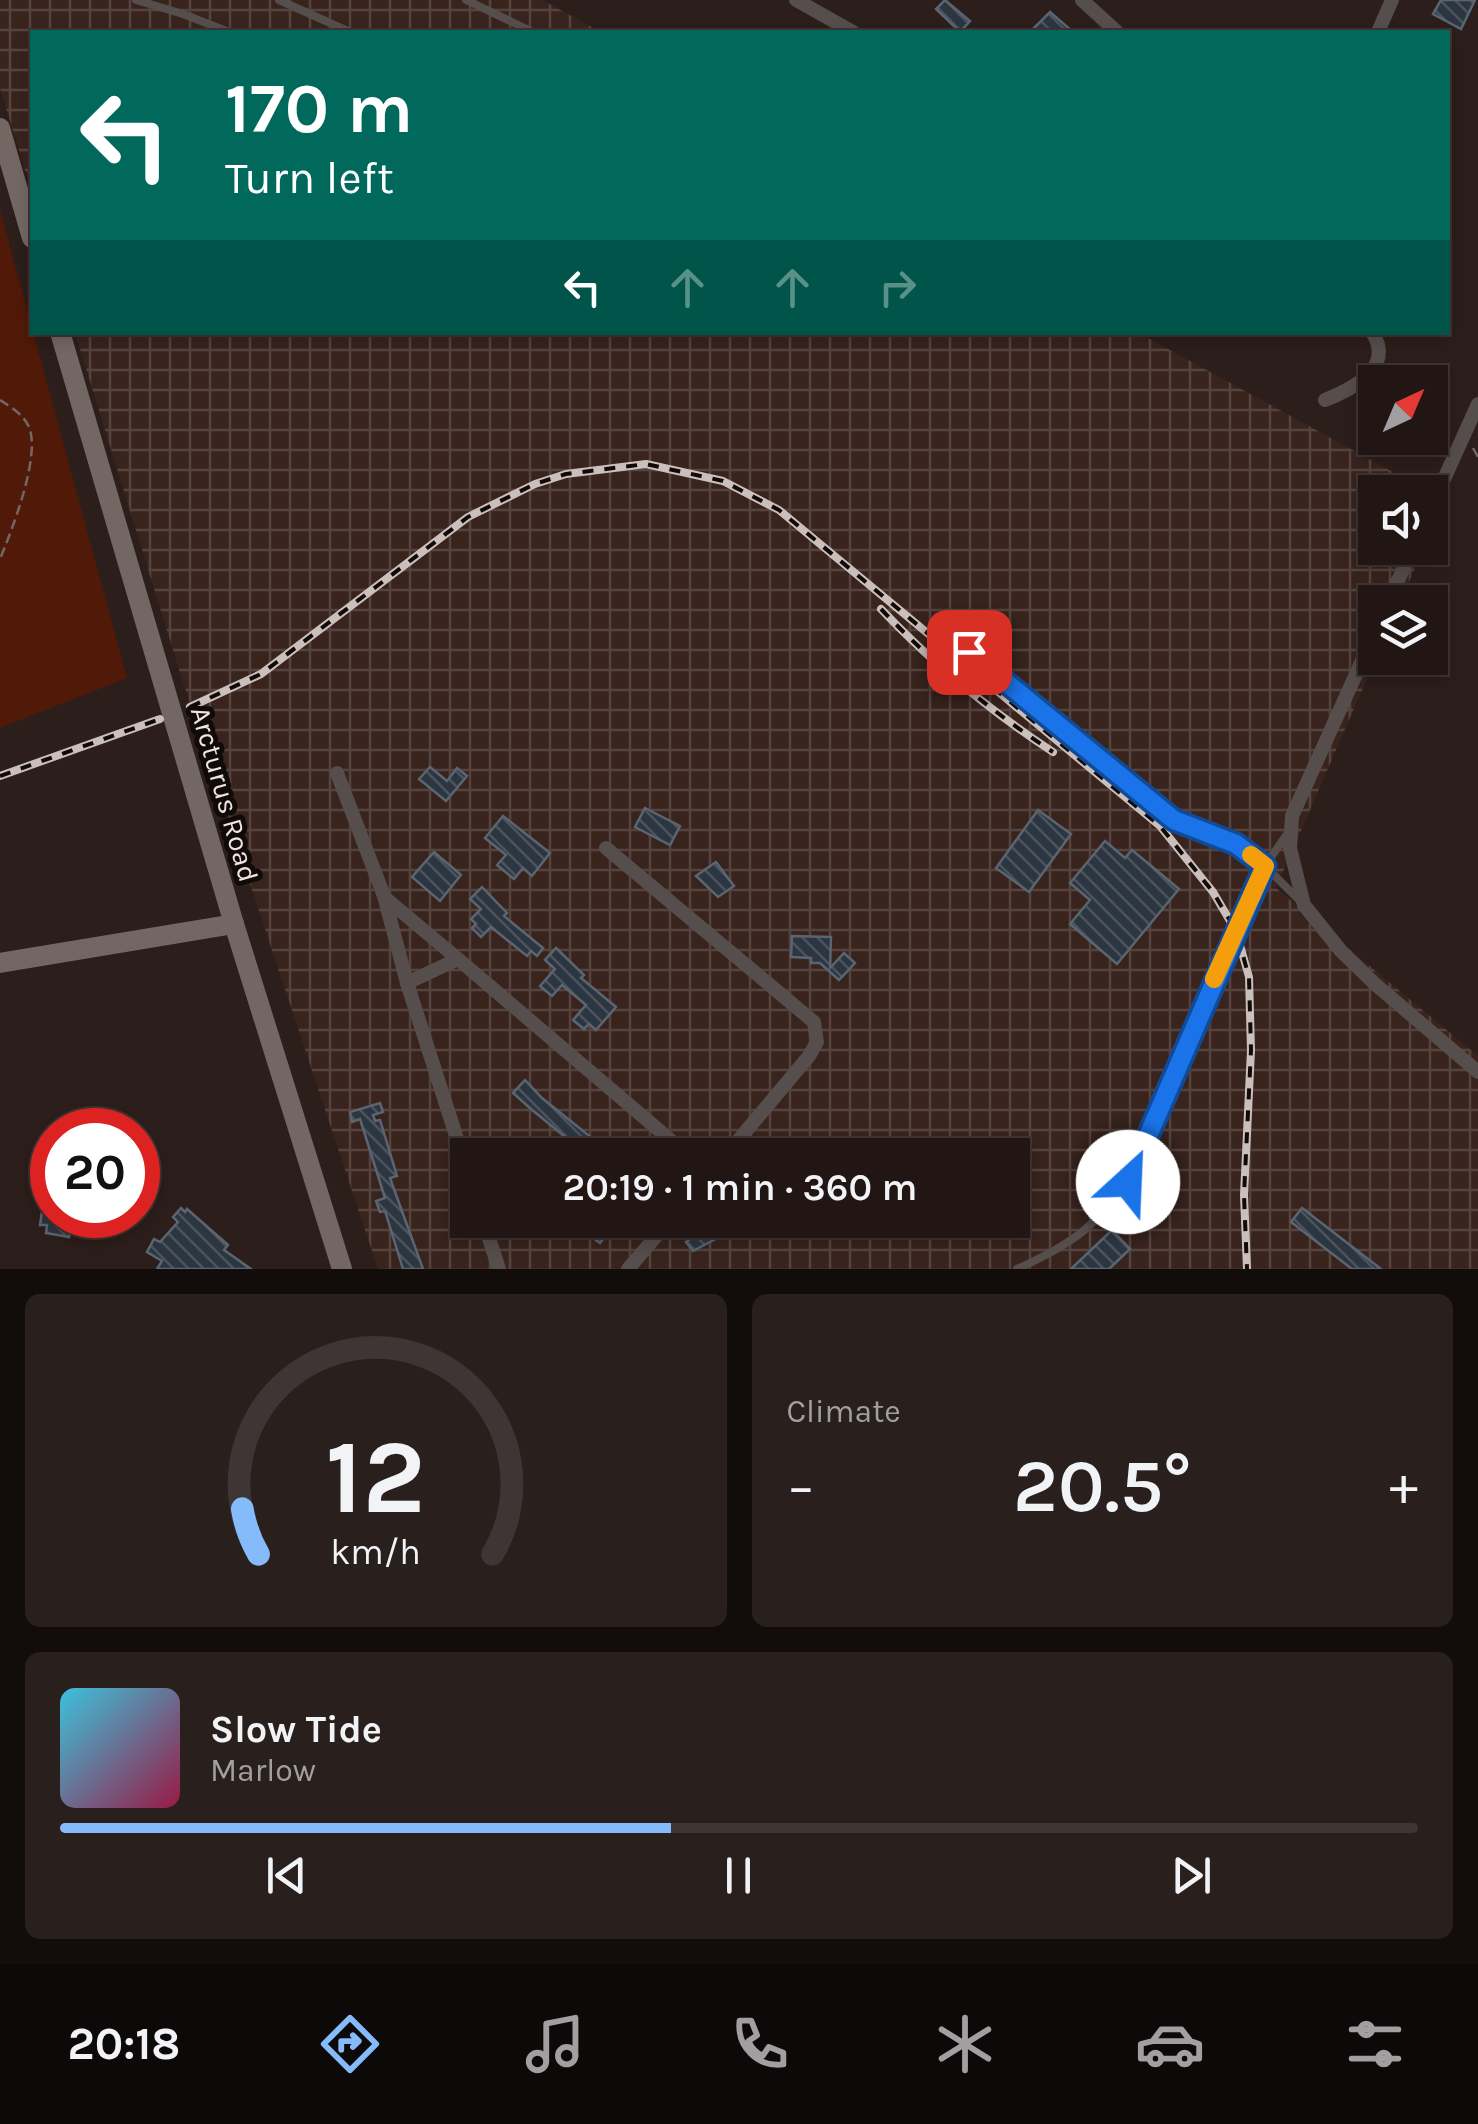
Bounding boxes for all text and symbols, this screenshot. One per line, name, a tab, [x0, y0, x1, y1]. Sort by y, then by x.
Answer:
text: 170 m	[225, 68, 413, 150]
icon: left	[60, 70, 190, 200]
text: Turn left	[225, 152, 394, 204]
icon: left	[555, 260, 610, 315]
icon: ahead	[660, 260, 715, 315]
icon: ahead	[765, 260, 820, 315]
icon: right	[870, 260, 925, 315]
north arrow	[1358, 365, 1448, 455]
map controls	[1358, 365, 1448, 675]
button: sound	[1358, 475, 1448, 565]
button: layers	[1358, 585, 1448, 675]
pin	[927, 610, 1012, 695]
icon: arrive	[942, 625, 997, 680]
street label: Arcturus Road	[184, 703, 265, 886]
speed limit sign: 20	[30, 1108, 160, 1238]
position arrow	[1076, 1130, 1180, 1234]
text: 20:19 · 1 min · 360 m	[562, 1165, 918, 1210]
text: Climate	[787, 1393, 901, 1430]
text: 12	[326, 1417, 426, 1538]
text: 20.5°	[1013, 1442, 1191, 1530]
text: −	[787, 1454, 815, 1518]
text: +	[1389, 1454, 1418, 1518]
text: km/h	[330, 1531, 421, 1573]
text: Slow Tide	[210, 1707, 382, 1752]
text: Marlow	[210, 1752, 316, 1789]
icon: previous	[259, 1848, 314, 1903]
icon: pause	[711, 1848, 766, 1903]
icon: next	[1164, 1848, 1219, 1903]
icon: directions	[315, 2009, 385, 2079]
icon: music	[520, 2009, 590, 2079]
icon: phone	[725, 2009, 795, 2079]
icon: climate	[930, 2009, 1000, 2079]
icon: car	[1135, 2009, 1205, 2079]
icon: filters	[1340, 2009, 1410, 2079]
text: 20:18	[68, 2018, 180, 2070]

